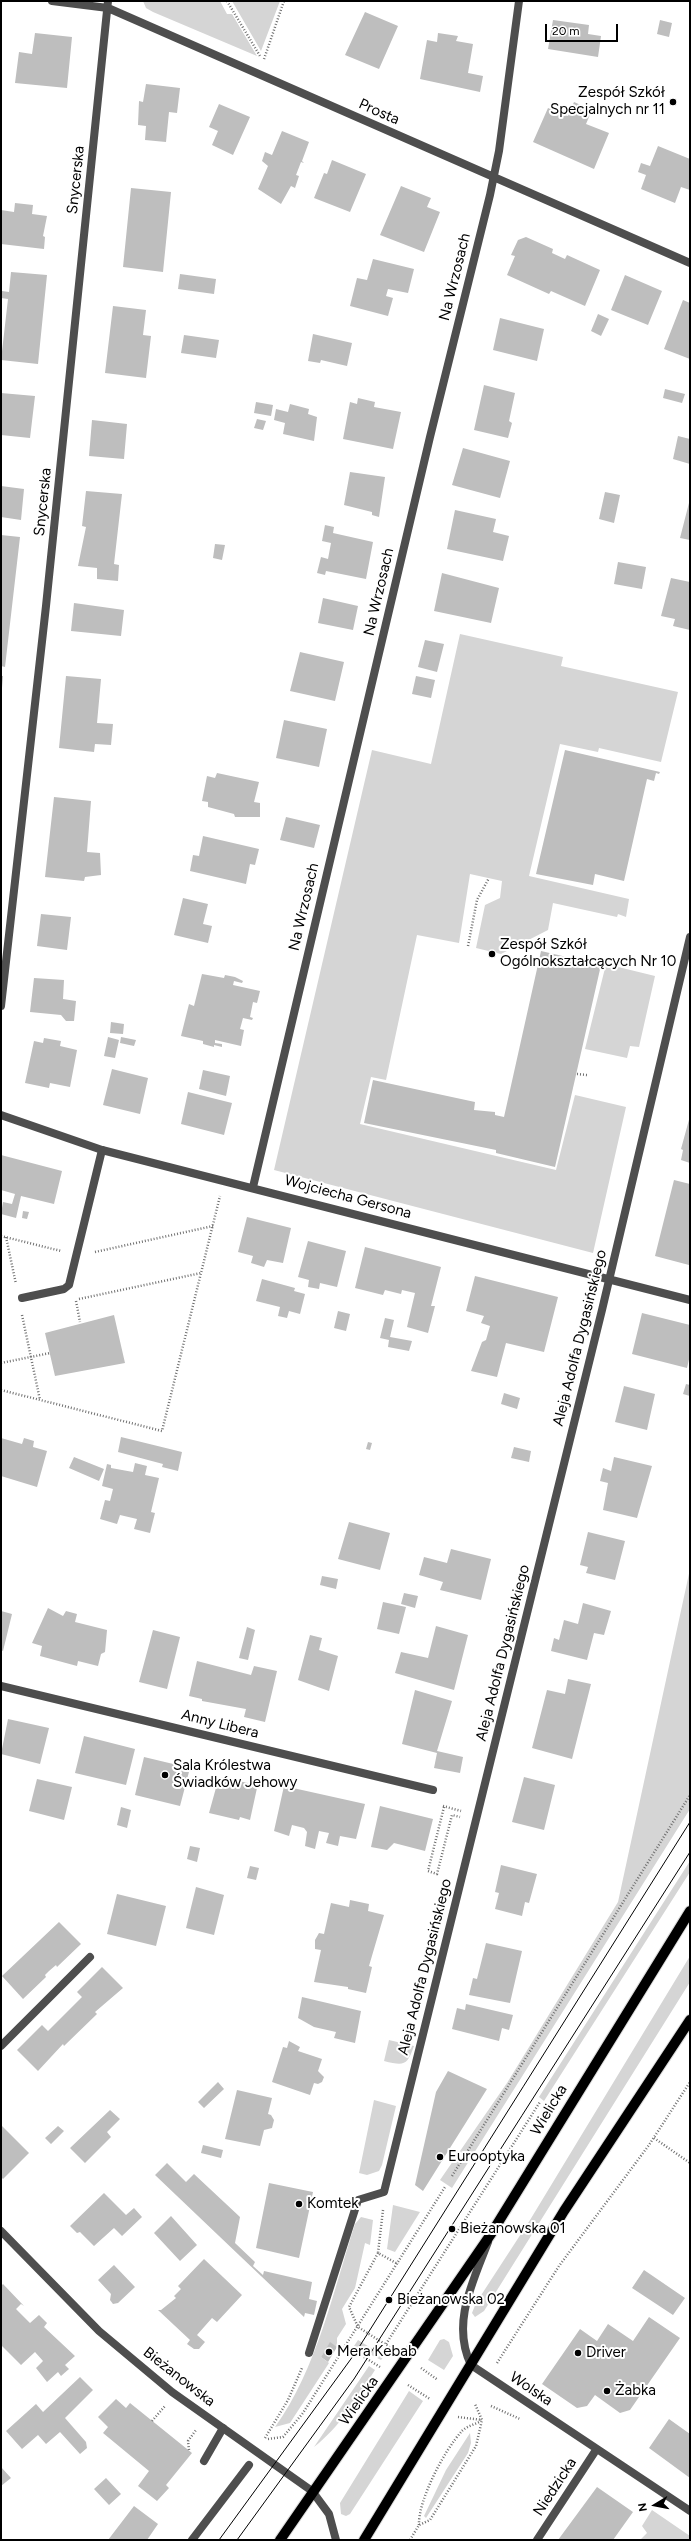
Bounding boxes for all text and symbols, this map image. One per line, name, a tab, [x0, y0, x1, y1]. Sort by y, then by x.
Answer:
scale bar	[547, 16, 620, 42]
text: 20 m	[552, 24, 580, 38]
place label: Zespół Szkół Specjalnych nr 11	[550, 84, 665, 119]
street label: Prosta	[356, 95, 402, 129]
marker: Zespół Szkół Specjalnych nr 11	[668, 97, 678, 107]
street label: Snycerska	[63, 145, 89, 215]
street label: Na Wrzosach	[435, 231, 475, 323]
street label: Snycerska	[30, 467, 56, 537]
street label: Na Wrzosach	[360, 546, 398, 638]
street label: Na Wrzosach	[285, 861, 323, 953]
place label: Zespół Szkół Ogólnokształcących Nr 10	[500, 936, 676, 971]
marker: Zespół Szkół Ogólnokształcących Nr 10	[487, 949, 497, 959]
street label: Wojciecha Gersona	[283, 1171, 413, 1223]
street label: Aleja Adolfa Dygasińskiego	[549, 1248, 611, 1428]
street label: Aleja Adolfa Dygasińskiego	[472, 1563, 534, 1743]
street label: Anny Libera	[179, 1706, 261, 1742]
place label: Sala Królestwa Świadków Jehowy	[173, 1757, 297, 1792]
marker: Sala Królestwa Świadków Jehowy	[160, 1770, 170, 1780]
street label: Aleja Adolfa Dygasińskiego	[394, 1877, 456, 2057]
street label: Wielicka	[527, 2081, 571, 2139]
place label: Eurooptyka	[448, 2148, 525, 2166]
marker: Eurooptyka	[435, 2152, 445, 2162]
place label: Komtek	[307, 2195, 359, 2213]
marker: Komtek	[294, 2199, 304, 2209]
place label: Bieżanowska 01	[460, 2220, 566, 2238]
marker: Bieżanowska 01	[447, 2224, 457, 2234]
place label: Bieżanowska 02	[397, 2291, 505, 2309]
marker: Bieżanowska 02	[384, 2295, 394, 2305]
street label: Bieżanowska	[139, 2343, 219, 2411]
place label: Mera Kebab	[337, 2343, 417, 2361]
place label: Driver	[586, 2344, 626, 2362]
marker: Mera Kebab	[324, 2347, 334, 2357]
marker: Driver	[573, 2348, 583, 2358]
street label: Wolska	[506, 2368, 556, 2410]
street label: Wielicka	[336, 2373, 382, 2429]
place label: Żabka	[615, 2382, 656, 2400]
marker: Żabka	[602, 2386, 612, 2396]
street label: Niedzicka	[530, 2455, 580, 2519]
north arrow	[635, 2485, 675, 2525]
text: N	[636, 2502, 650, 2513]

